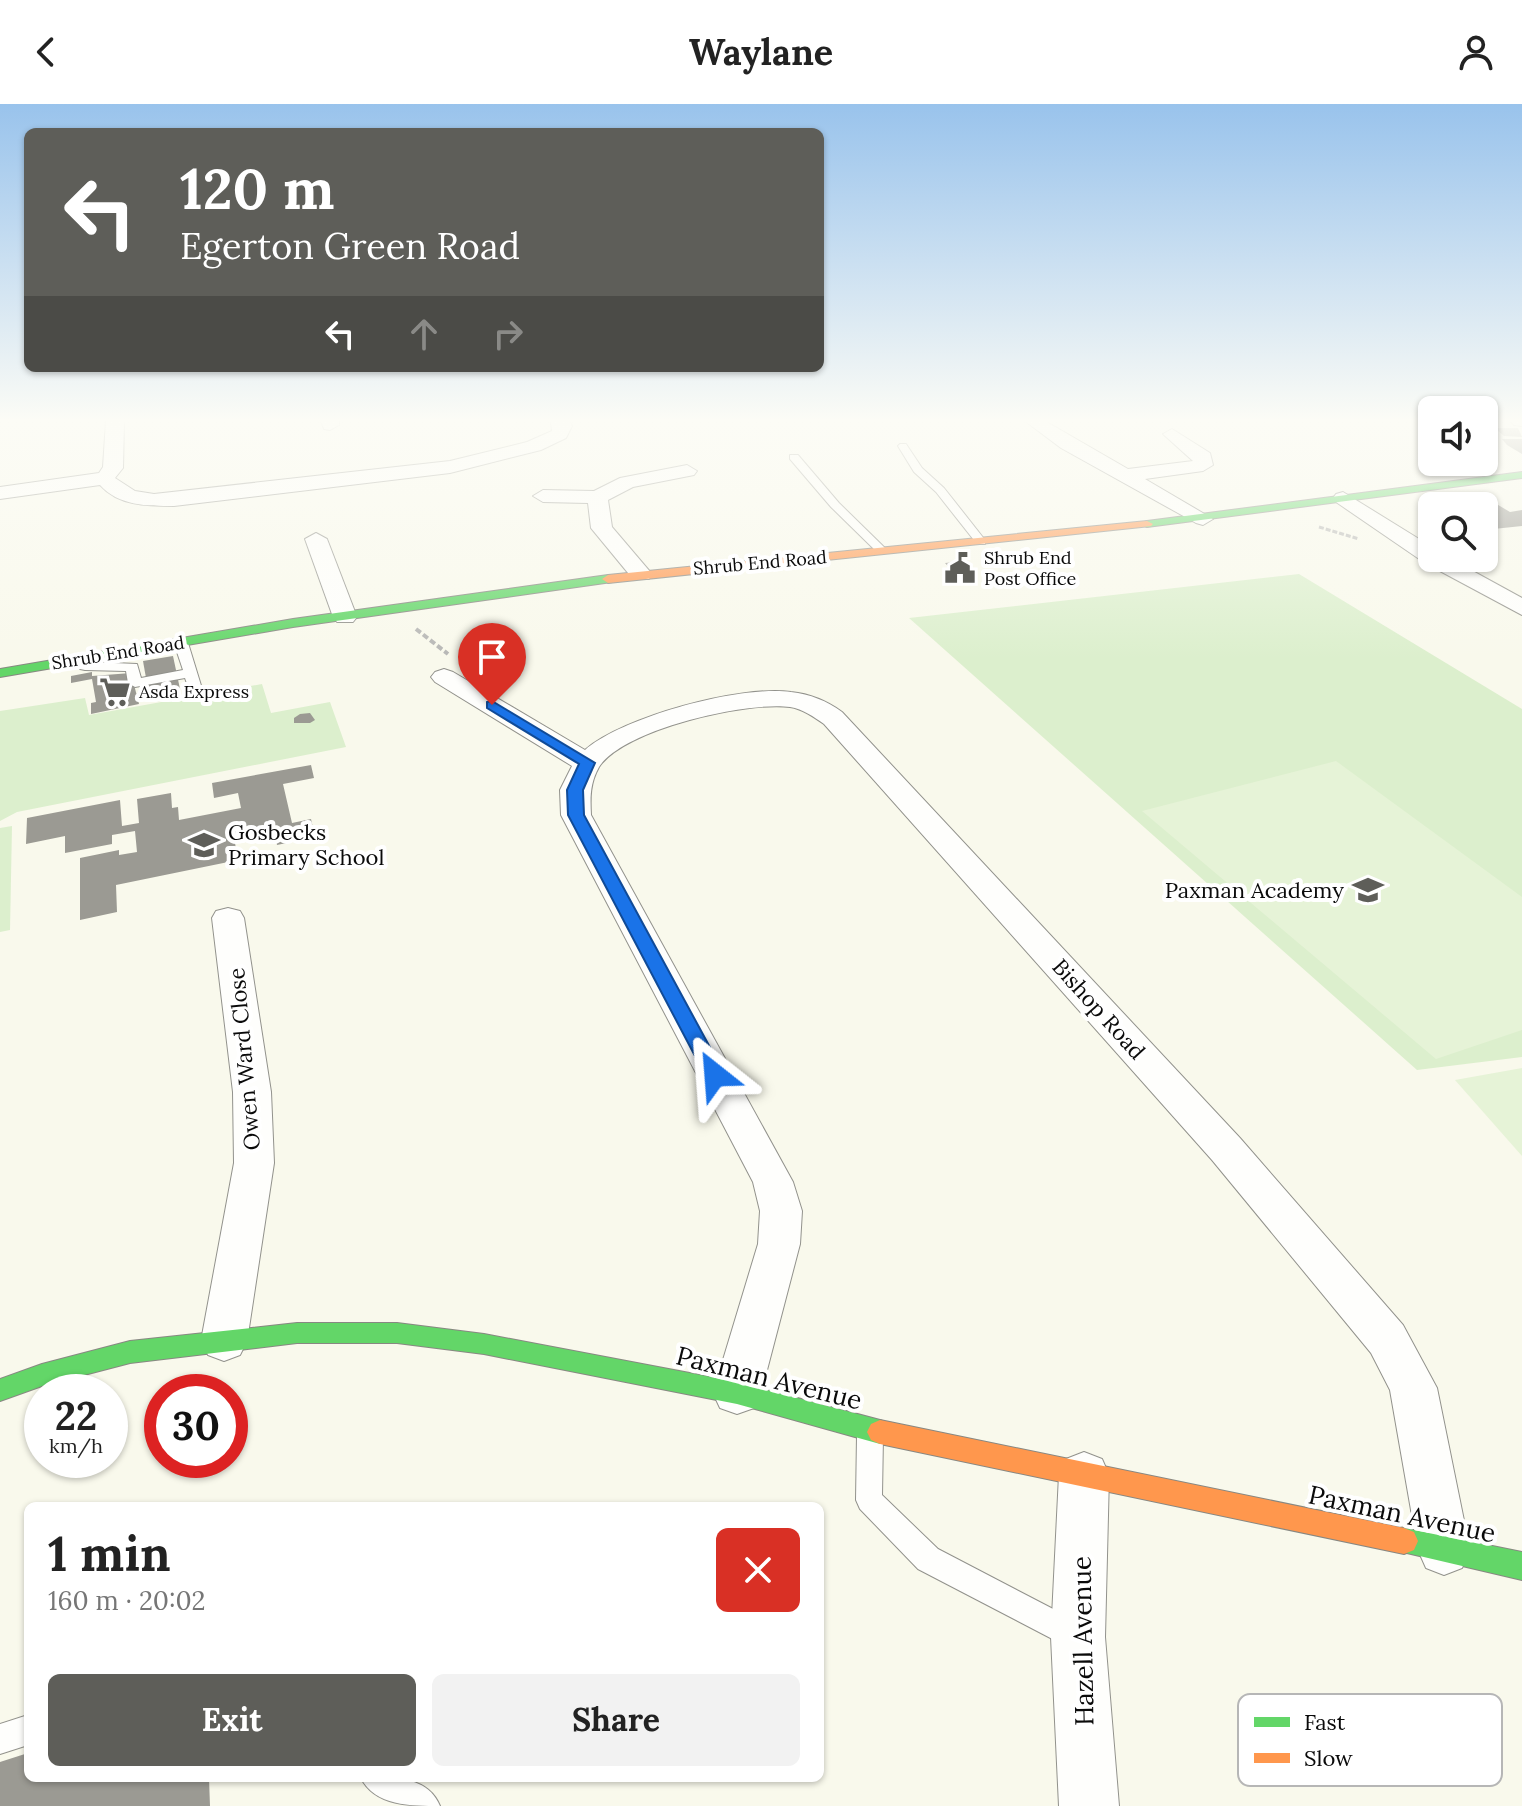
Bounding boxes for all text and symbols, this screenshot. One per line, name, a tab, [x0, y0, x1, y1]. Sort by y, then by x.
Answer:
text: Waylane	[689, 29, 833, 75]
icon: back	[24, 30, 68, 74]
icon: person	[1454, 30, 1498, 74]
text: 120 m	[180, 153, 334, 224]
icon: left	[48, 160, 152, 264]
text: Egerton Green Road	[180, 223, 520, 269]
icon: left	[318, 312, 362, 356]
icon: ahead	[402, 312, 446, 356]
icon: right	[486, 312, 530, 356]
map controls	[1418, 396, 1498, 572]
button: sound	[1418, 396, 1498, 476]
button: search	[1418, 492, 1498, 572]
street label: Shrub End Road	[692, 545, 828, 580]
place label: Shrub End Post Office	[984, 546, 1077, 590]
public building icon: Shrub End Post Office	[943, 551, 977, 585]
pin	[458, 623, 526, 705]
street label: Shrub End Road	[50, 631, 186, 674]
icon: arrive	[470, 635, 514, 679]
supermarket icon: Asda Express	[98, 675, 132, 709]
place label: Asda Express	[138, 680, 249, 703]
place label: Gosbecks Primary School	[228, 818, 384, 871]
school or university icon: Gosbecks Primary School	[187, 828, 221, 862]
school or university icon: Paxman Academy	[1351, 873, 1385, 907]
place label: Paxman Academy	[1165, 876, 1344, 904]
street label: Bishop Road	[1046, 953, 1152, 1065]
street label: Owen Ward Close	[222, 967, 266, 1151]
position arrow	[673, 1033, 757, 1117]
street label: Paxman Avenue	[673, 1338, 865, 1417]
speed limit sign: 30	[144, 1374, 248, 1478]
text: 22	[55, 1390, 97, 1441]
text: km/h	[49, 1433, 103, 1458]
street label: Paxman Avenue	[1306, 1478, 1499, 1549]
text: 1 min	[48, 1523, 171, 1584]
button: close	[716, 1528, 800, 1612]
street label: Hazell Avenue	[1065, 1556, 1100, 1726]
text: 160 m · 20:02	[48, 1584, 205, 1617]
button: Exit	[48, 1674, 416, 1766]
button: Share	[432, 1674, 800, 1766]
legend	[1238, 1694, 1502, 1786]
text: Fast	[1304, 1708, 1346, 1736]
text: Slow	[1304, 1744, 1353, 1772]

